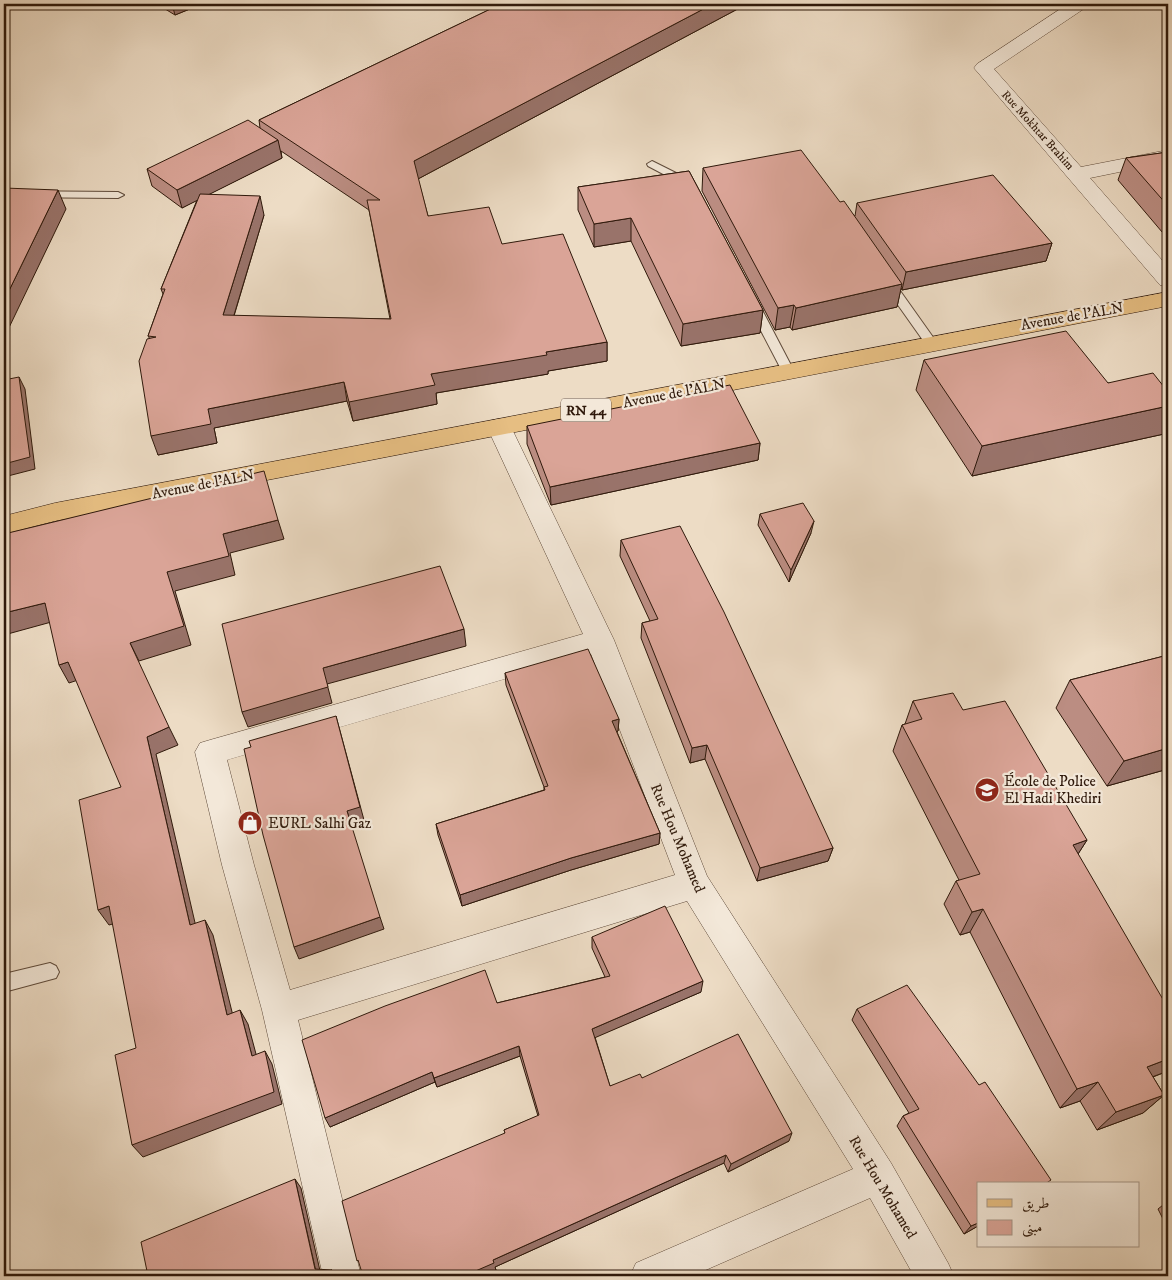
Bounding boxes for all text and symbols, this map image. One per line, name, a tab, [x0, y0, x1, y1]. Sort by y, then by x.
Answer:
street label: Rue Mokhtar Brahim	[998, 88, 1077, 173]
street label: Avenue de l'ALN	[1019, 298, 1125, 335]
street label: Avenue de l'ALN	[621, 374, 727, 413]
road number: RN 44	[561, 398, 611, 422]
street label: Avenue de l'ALN	[150, 465, 256, 504]
place label: École de Police El Hadi Khediri	[1004, 772, 1101, 808]
school or university icon: École de Police El Hadi Khediri	[974, 777, 1000, 803]
street label: Rue Hou Mohamed	[646, 781, 709, 896]
shop icon: EURL Salhi Gaz	[237, 810, 263, 836]
place label: EURL Salhi Gaz	[268, 814, 372, 833]
street label: Rue Hou Mohamed	[844, 1132, 921, 1243]
legend	[977, 1182, 1140, 1248]
text: طريق	[1022, 1194, 1049, 1213]
text: مبنى	[1022, 1218, 1042, 1238]

